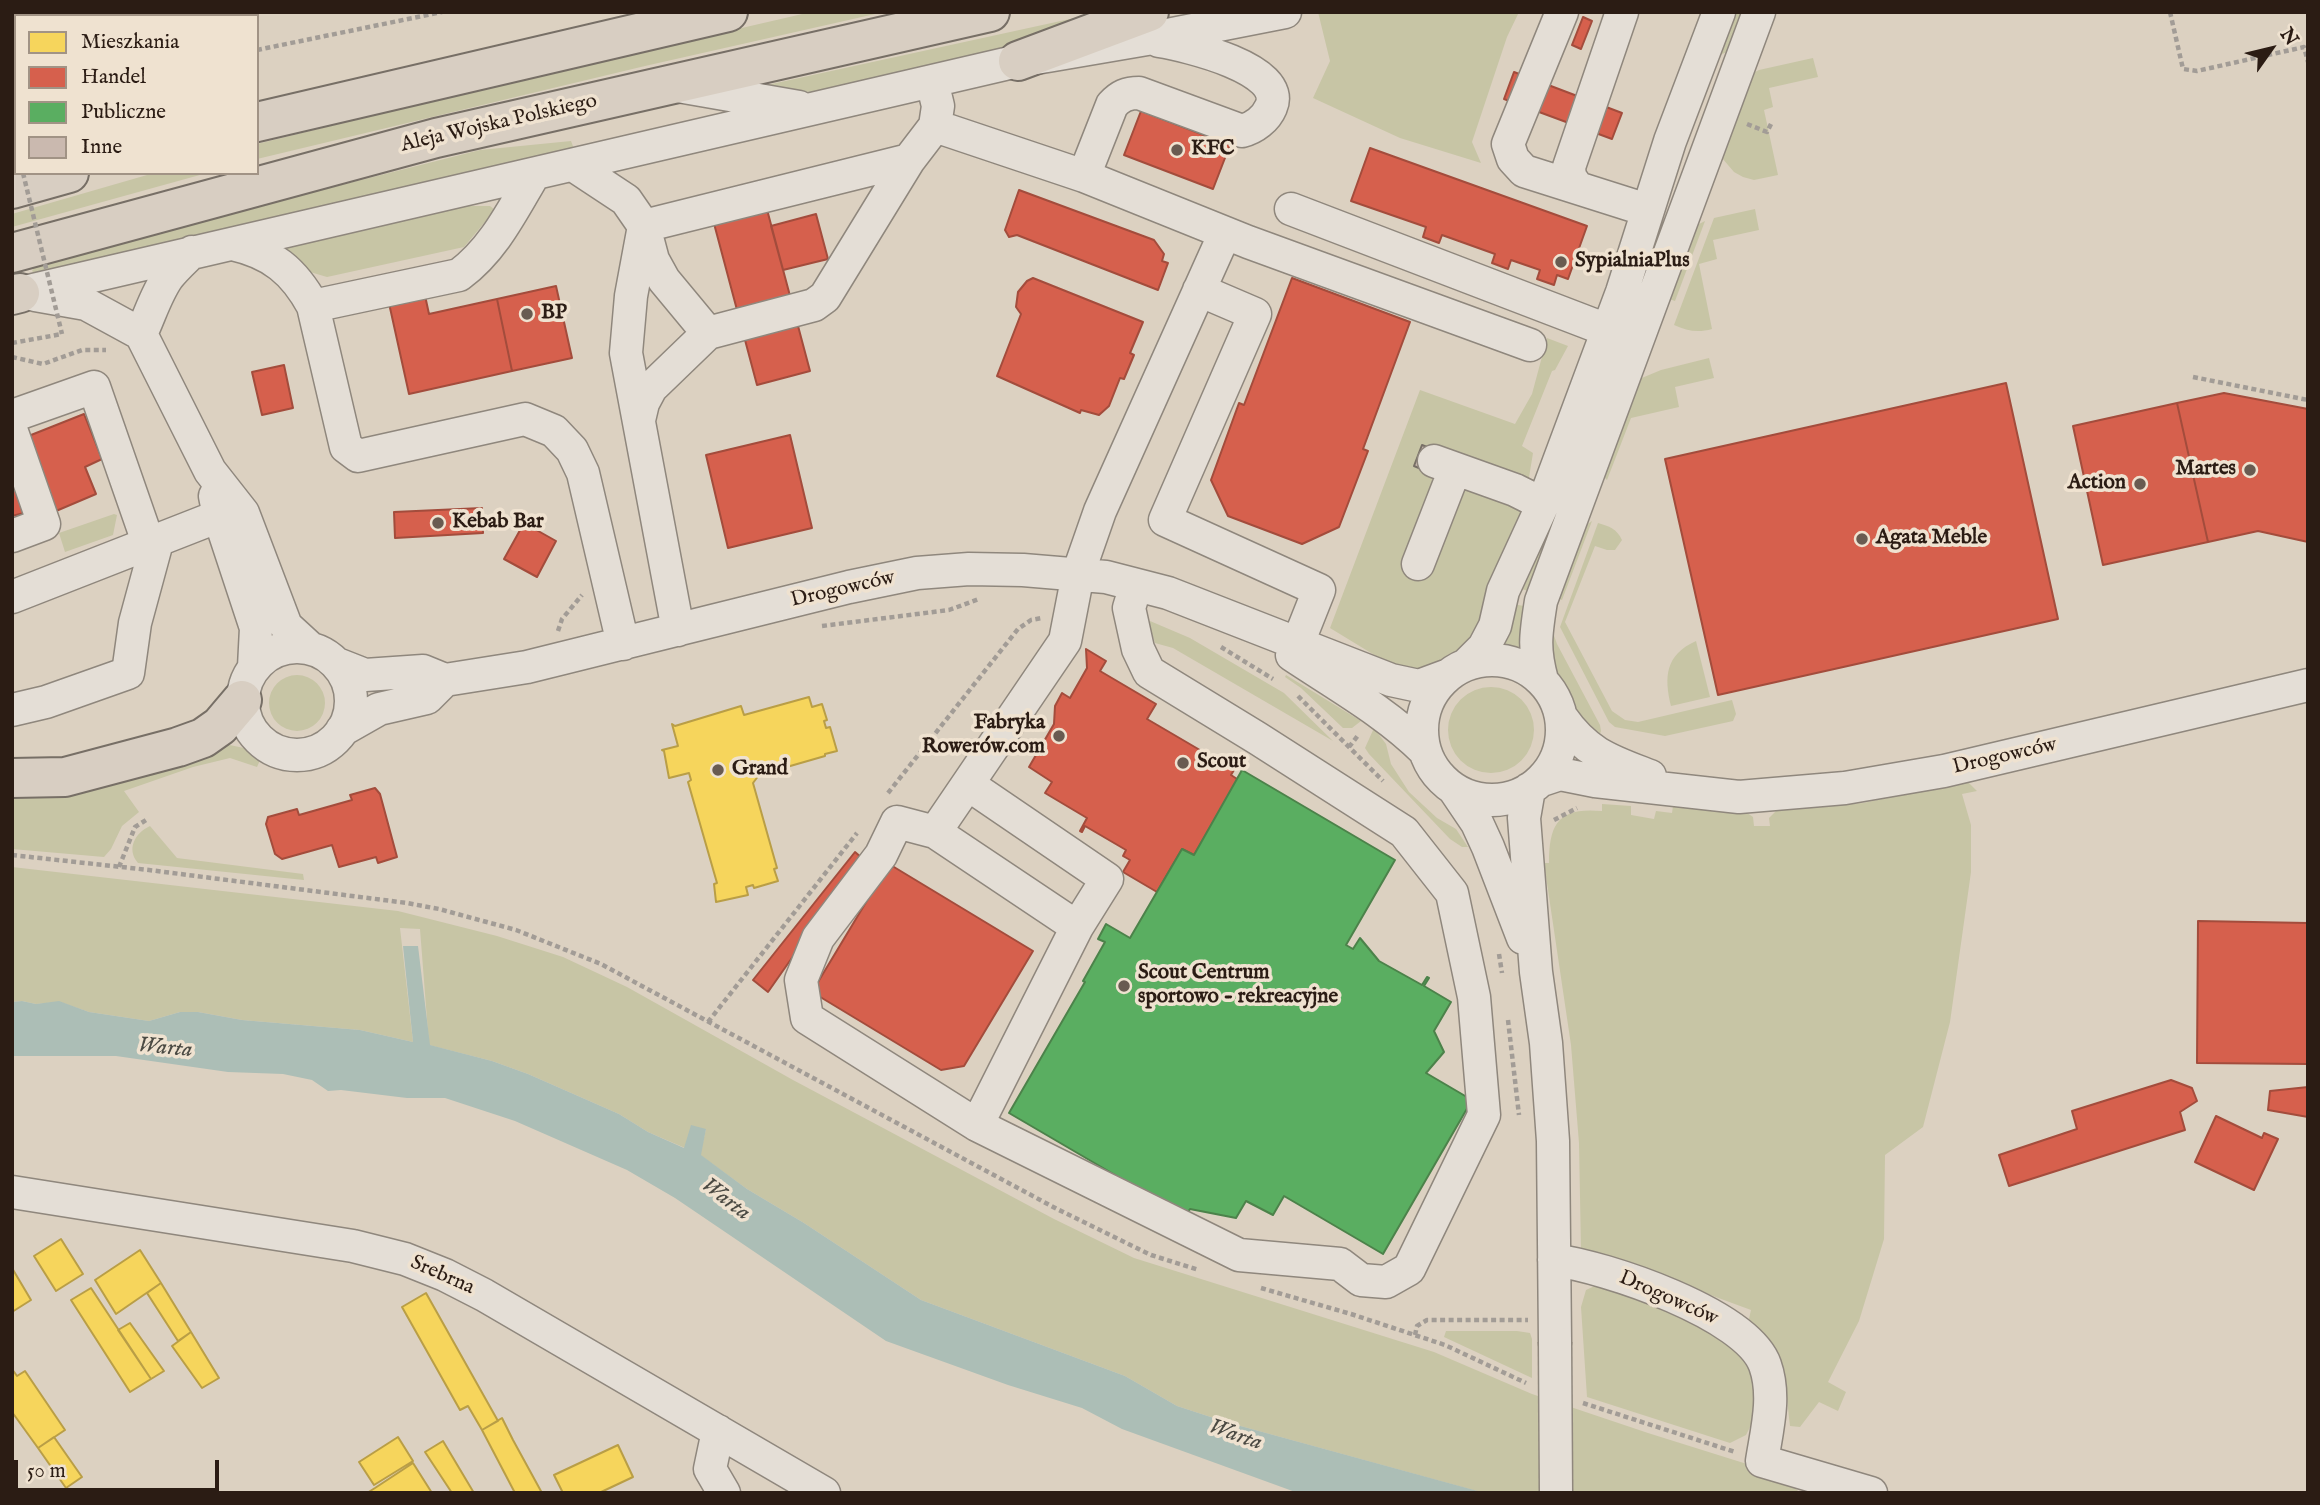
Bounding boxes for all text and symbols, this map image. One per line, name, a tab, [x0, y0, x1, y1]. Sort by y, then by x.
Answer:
legend	[14, 14, 259, 175]
north arrow	[2236, 14, 2306, 84]
text: N	[2274, 24, 2303, 51]
text: Mieszkania	[81, 29, 179, 56]
text: Handel	[81, 64, 146, 91]
street label: Aleja Wojska Polskiego	[398, 89, 600, 159]
text: Publiczne	[81, 99, 166, 126]
text: Inne	[81, 134, 122, 161]
place label: KFC	[1191, 137, 1235, 163]
marker: KFC	[1169, 142, 1185, 158]
place label: SypialniaPlus	[1575, 249, 1690, 275]
marker: SypialniaPlus	[1553, 254, 1569, 270]
place label: BP	[541, 301, 567, 327]
marker: BP	[519, 306, 535, 322]
place label: Martes	[2175, 457, 2236, 483]
marker: Martes	[2242, 462, 2258, 478]
place label: Action	[2068, 471, 2126, 497]
marker: Action	[2132, 476, 2148, 492]
place label: Kebab Bar	[452, 510, 544, 536]
marker: Kebab Bar	[430, 515, 446, 531]
place label: Agata Meble	[1876, 526, 1987, 552]
marker: Agata Meble	[1854, 531, 1870, 547]
street label: Drogowców	[789, 566, 897, 614]
place label: Fabryka Rowerów.com	[922, 711, 1045, 761]
marker: Fabryka Rowerów.com	[1051, 728, 1067, 744]
street label: Drogowców	[1951, 733, 2059, 781]
place label: Scout	[1197, 750, 1246, 776]
marker: Scout	[1175, 755, 1191, 771]
place label: Grand	[732, 757, 788, 783]
marker: Grand	[710, 762, 726, 778]
place label: Scout Centrum sportowo - rekreacyjne	[1138, 961, 1338, 1011]
marker: Scout Centrum sportowo - rekreacyjne	[1116, 978, 1132, 994]
water label: Warta	[136, 1033, 194, 1065]
water label: Warta	[695, 1172, 755, 1228]
street label: Srebrna	[406, 1251, 478, 1301]
street label: Drogowców	[1615, 1266, 1721, 1332]
water label: Warta	[1204, 1414, 1266, 1458]
scale bar	[18, 1446, 222, 1490]
text: 50 m	[27, 1458, 66, 1485]

